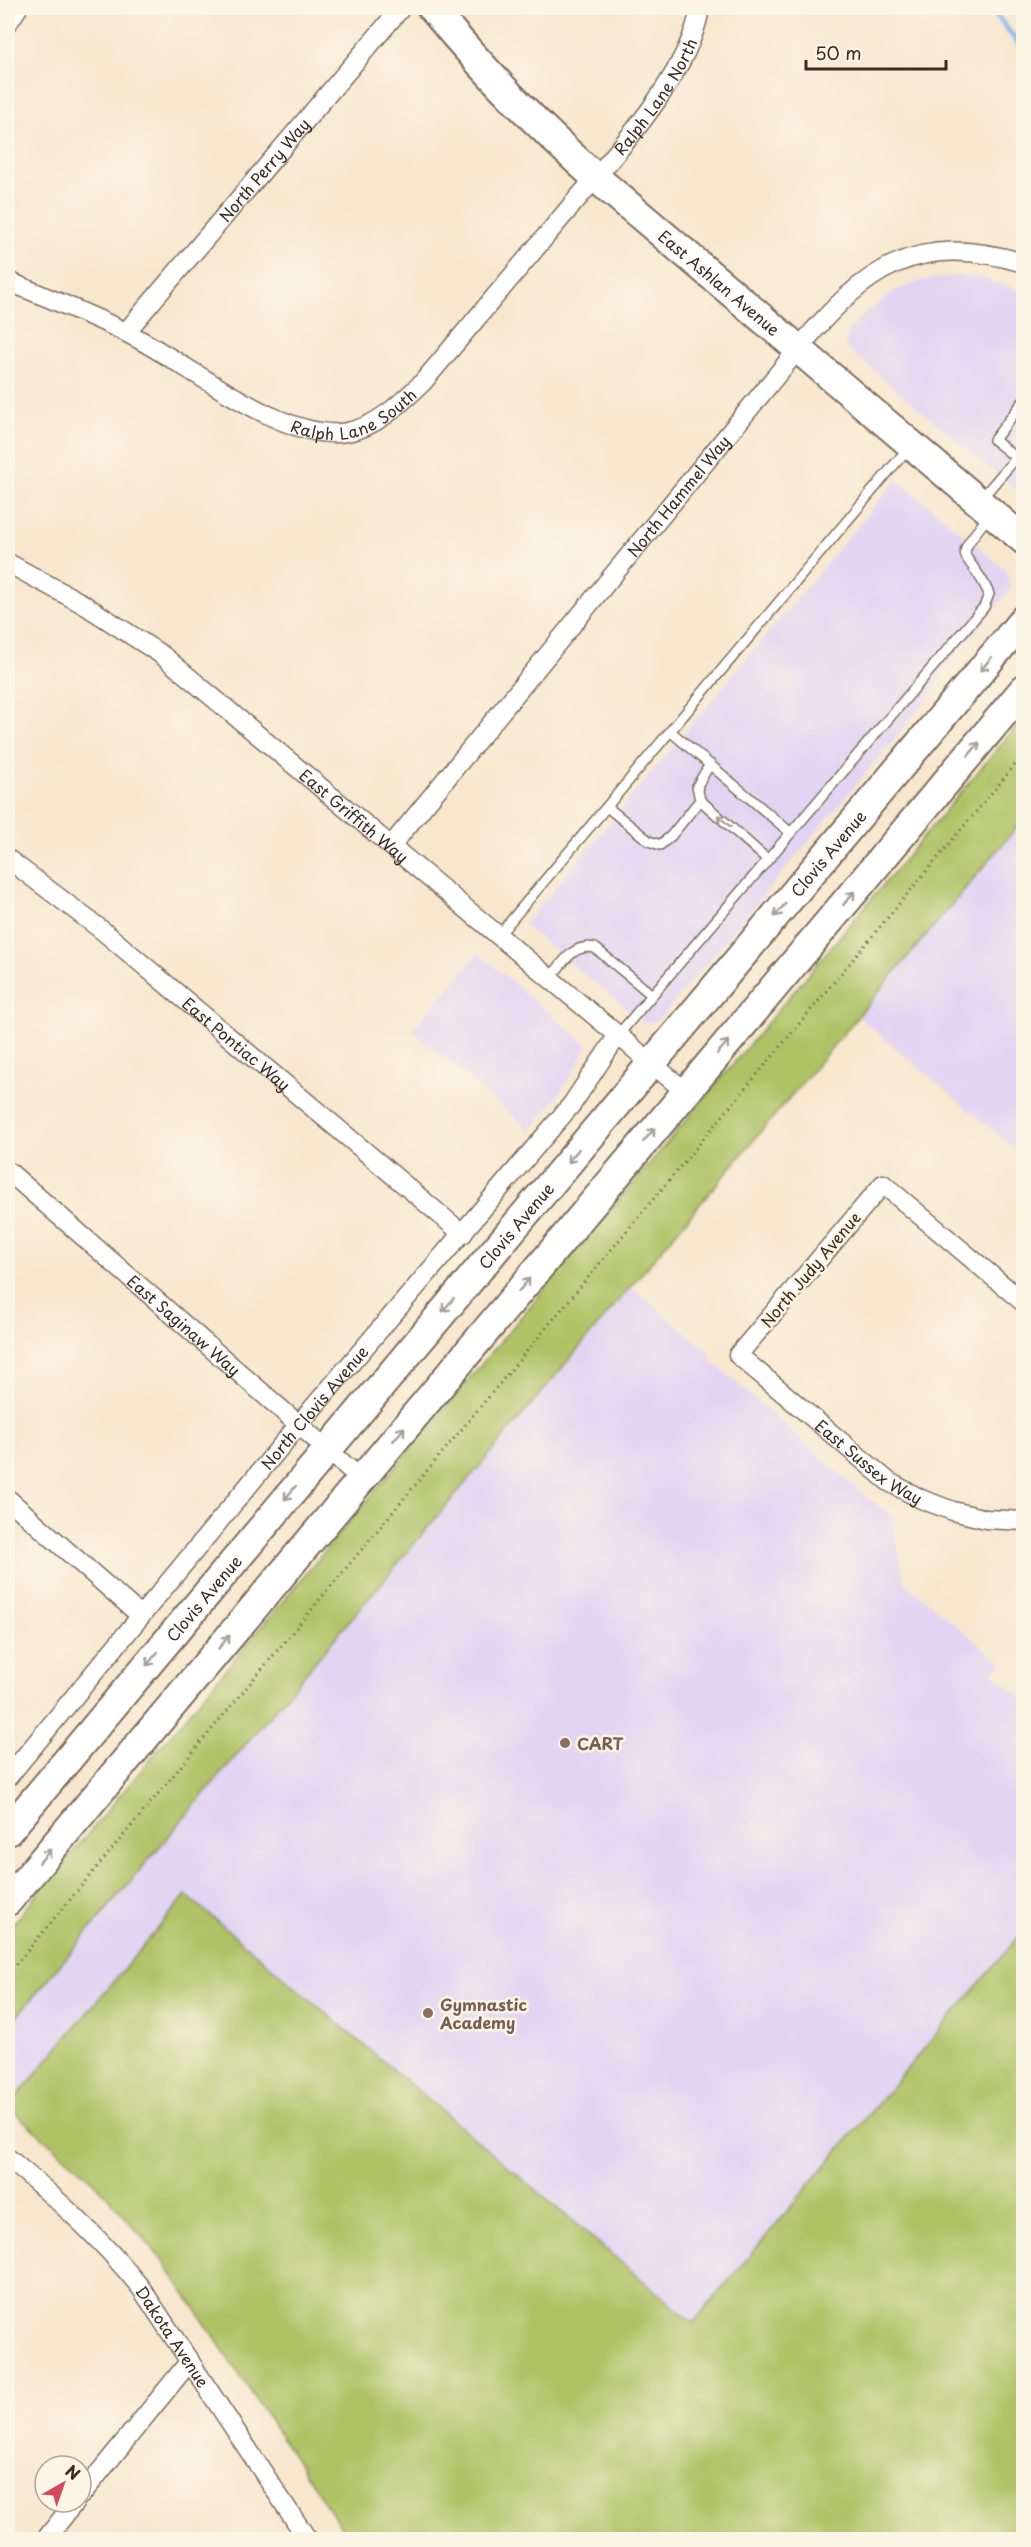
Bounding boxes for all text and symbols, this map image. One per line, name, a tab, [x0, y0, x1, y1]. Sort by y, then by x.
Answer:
scale bar	[806, 33, 946, 71]
street label: Ralph Lane North	[608, 34, 702, 160]
text: 50 m	[815, 39, 862, 66]
street label: North Perry Way	[213, 112, 315, 227]
street label: East Ashlan Avenue	[653, 224, 786, 341]
street label: Ralph Lane South	[288, 383, 421, 445]
street label: North Hammel Way	[621, 430, 735, 562]
one-way arrow	[980, 655, 993, 671]
one-way arrow	[967, 742, 981, 757]
street label: East Griffith Way	[295, 763, 414, 868]
street label: Clovis Avenue	[784, 804, 871, 902]
one-way arrow	[717, 814, 732, 828]
one-way arrow	[842, 890, 855, 906]
one-way arrow	[773, 902, 787, 917]
street label: East Pontiac Way	[178, 991, 296, 1096]
one-way arrow	[716, 1040, 730, 1055]
one-way arrow	[643, 1127, 656, 1143]
one-way arrow	[567, 1148, 580, 1164]
street label: Clovis Avenue	[472, 1177, 559, 1274]
street label: North Judy Avenue	[754, 1206, 866, 1332]
street label: East Saginaw Way	[122, 1269, 246, 1381]
one-way arrow	[517, 1278, 531, 1293]
one-way arrow	[442, 1297, 455, 1313]
street label: North Clovis Avenue	[255, 1340, 373, 1474]
street label: East Sussex Way	[810, 1413, 927, 1510]
one-way arrow	[392, 1427, 406, 1442]
one-way arrow	[284, 1485, 297, 1501]
street label: Clovis Avenue	[160, 1549, 247, 1647]
one-way arrow	[218, 1634, 231, 1650]
one-way arrow	[145, 1651, 158, 1667]
place label: CART	[577, 1731, 624, 1755]
marker: CART	[558, 1736, 572, 1750]
one-way arrow	[38, 1849, 52, 1864]
place label: Gymnastic Academy	[439, 1992, 527, 2034]
marker: Gymnastic Academy	[421, 2006, 435, 2020]
street label: Dakota Avenue	[130, 2280, 216, 2392]
north arrow	[33, 2454, 93, 2514]
text: N	[61, 2458, 86, 2485]

